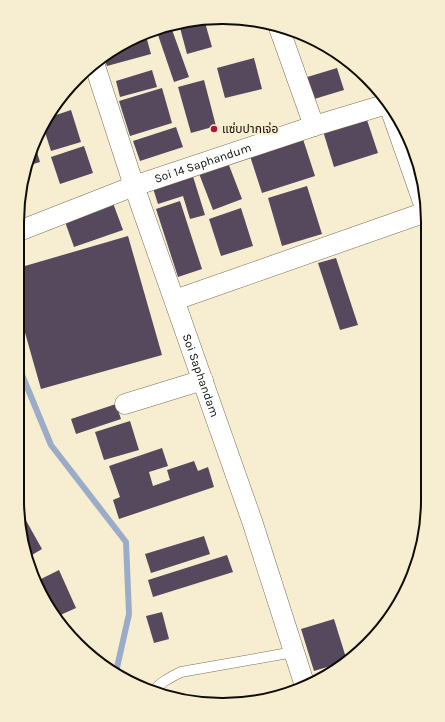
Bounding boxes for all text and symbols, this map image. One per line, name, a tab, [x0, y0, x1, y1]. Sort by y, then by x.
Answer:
place label: แซ่บปากเจ่อ	[222, 122, 279, 136]
marker: แซ่บปากเจ่อ	[209, 124, 219, 134]
street label: Soi 14 Saphandum	[152, 140, 253, 186]
street label: Soi Saphandam	[180, 332, 222, 419]

